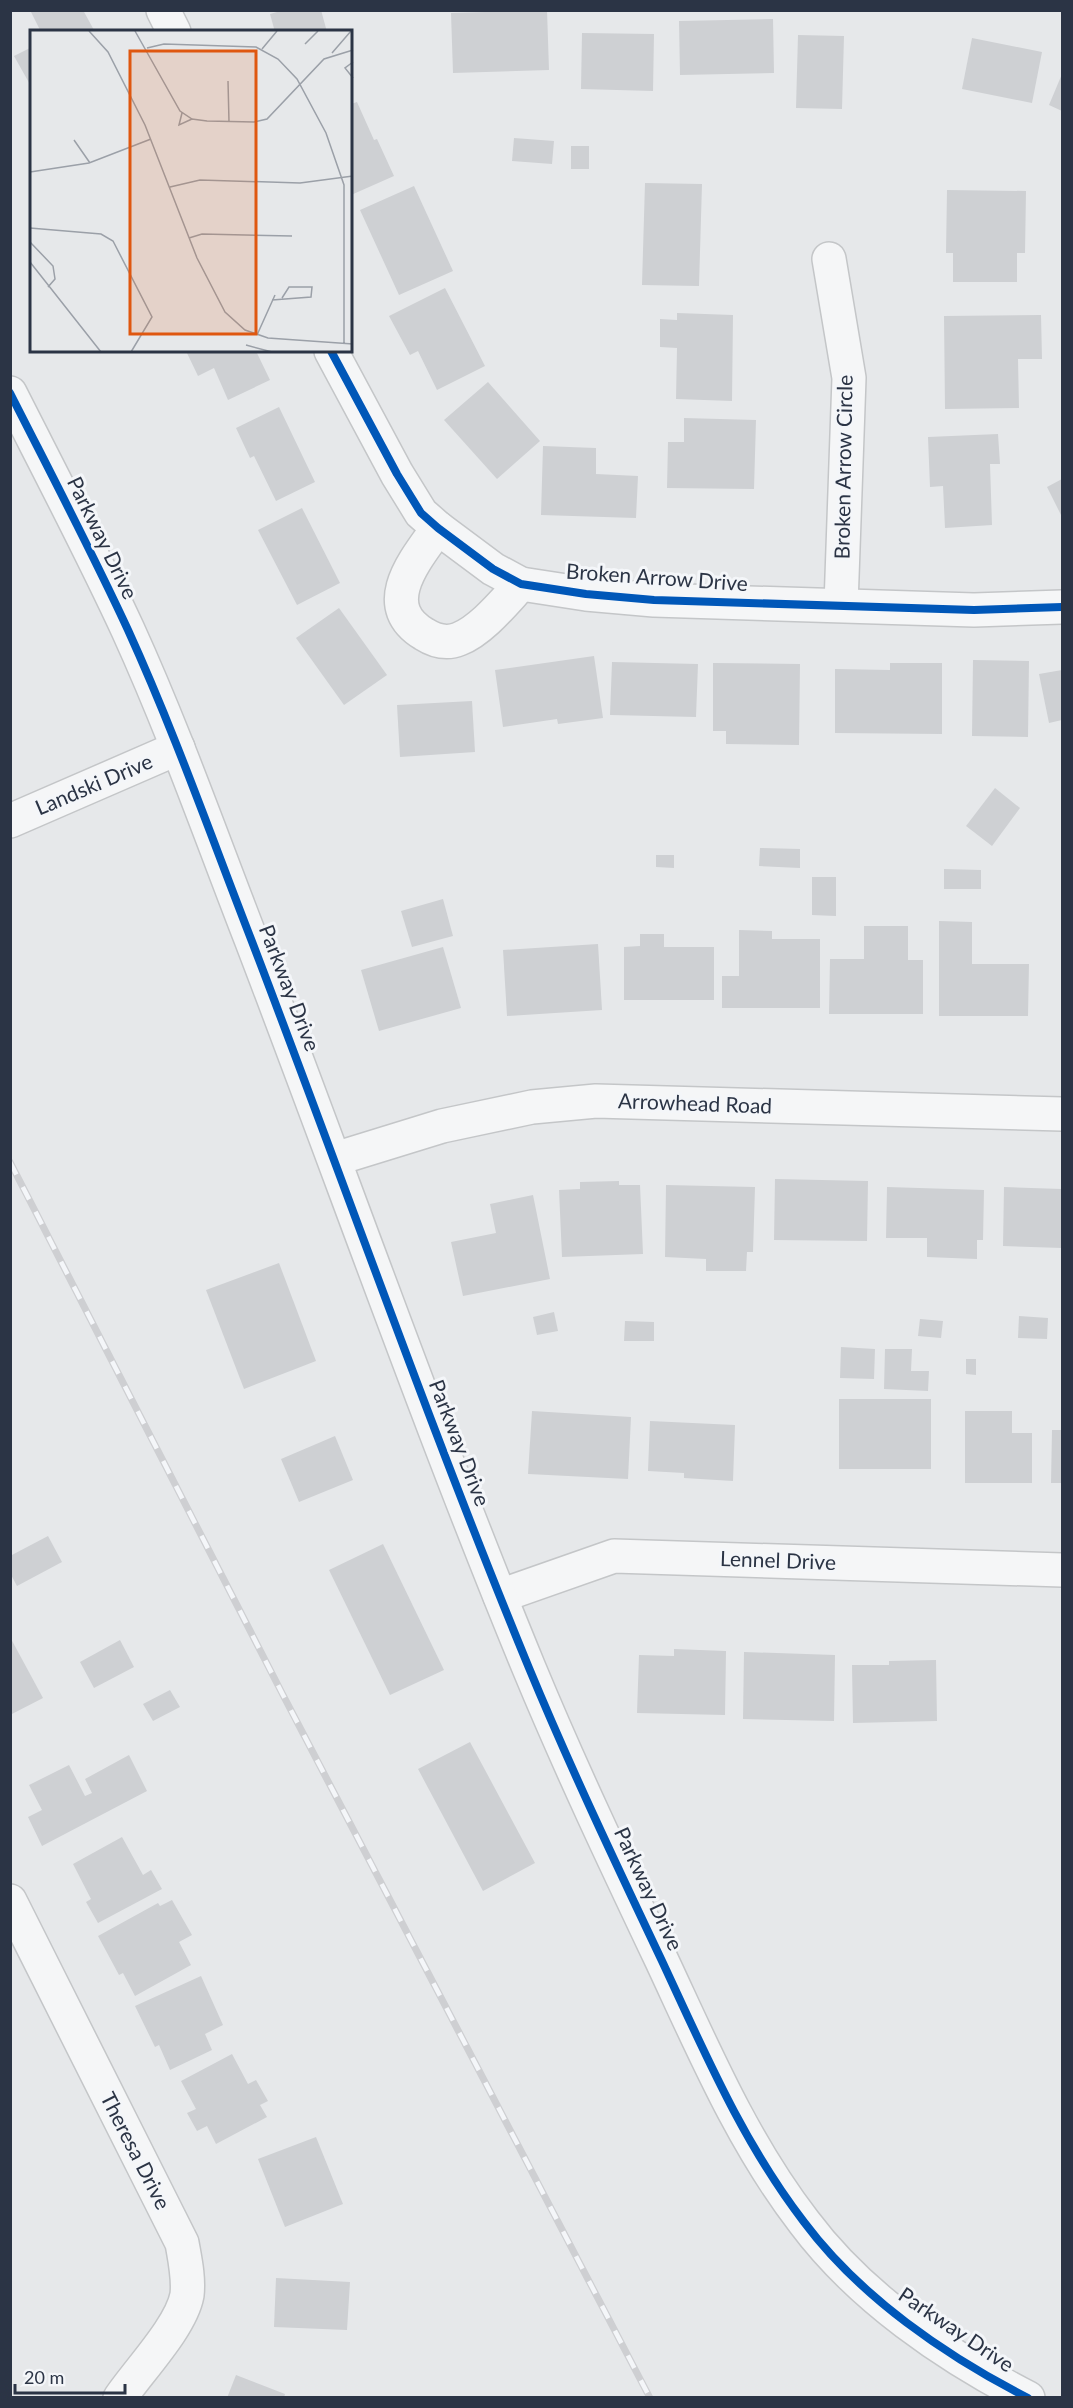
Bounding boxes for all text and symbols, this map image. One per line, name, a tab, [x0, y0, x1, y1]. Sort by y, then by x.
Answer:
inset map	[30, 30, 352, 352]
street label: Broken Arrow Circle	[828, 374, 857, 559]
street label: Parkway Drive	[63, 472, 144, 603]
street label: Broken Arrow Drive	[565, 558, 749, 595]
street label: Landski Drive	[31, 748, 156, 820]
street label: Parkway Drive	[255, 921, 326, 1054]
street label: Arrowhead Road	[618, 1087, 773, 1118]
street label: Parkway Drive	[425, 1376, 496, 1509]
street label: Lennel Drive	[720, 1545, 836, 1574]
street label: Parkway Drive	[610, 1823, 689, 1954]
street label: Theresa Drive	[96, 2087, 177, 2213]
street label: Parkway Drive	[895, 2281, 1019, 2376]
scale bar	[15, 2357, 124, 2395]
text: 20 m	[24, 2366, 64, 2388]

